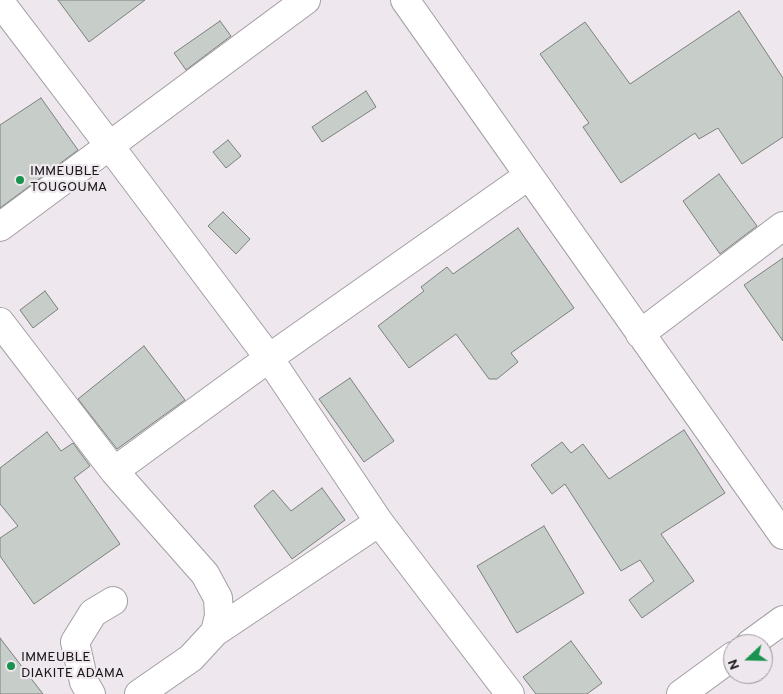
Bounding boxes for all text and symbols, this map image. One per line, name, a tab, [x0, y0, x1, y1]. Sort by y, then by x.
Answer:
place label: IMMEUBLE TOUGOUMA	[30, 164, 107, 196]
marker: IMMEUBLE TOUGOUMA	[14, 174, 26, 186]
north arrow	[723, 634, 773, 684]
place label: IMMEUBLE DIAKITE ADAMA	[21, 650, 124, 682]
text: N	[725, 656, 744, 672]
marker: IMMEUBLE DIAKITE ADAMA	[5, 660, 17, 672]

